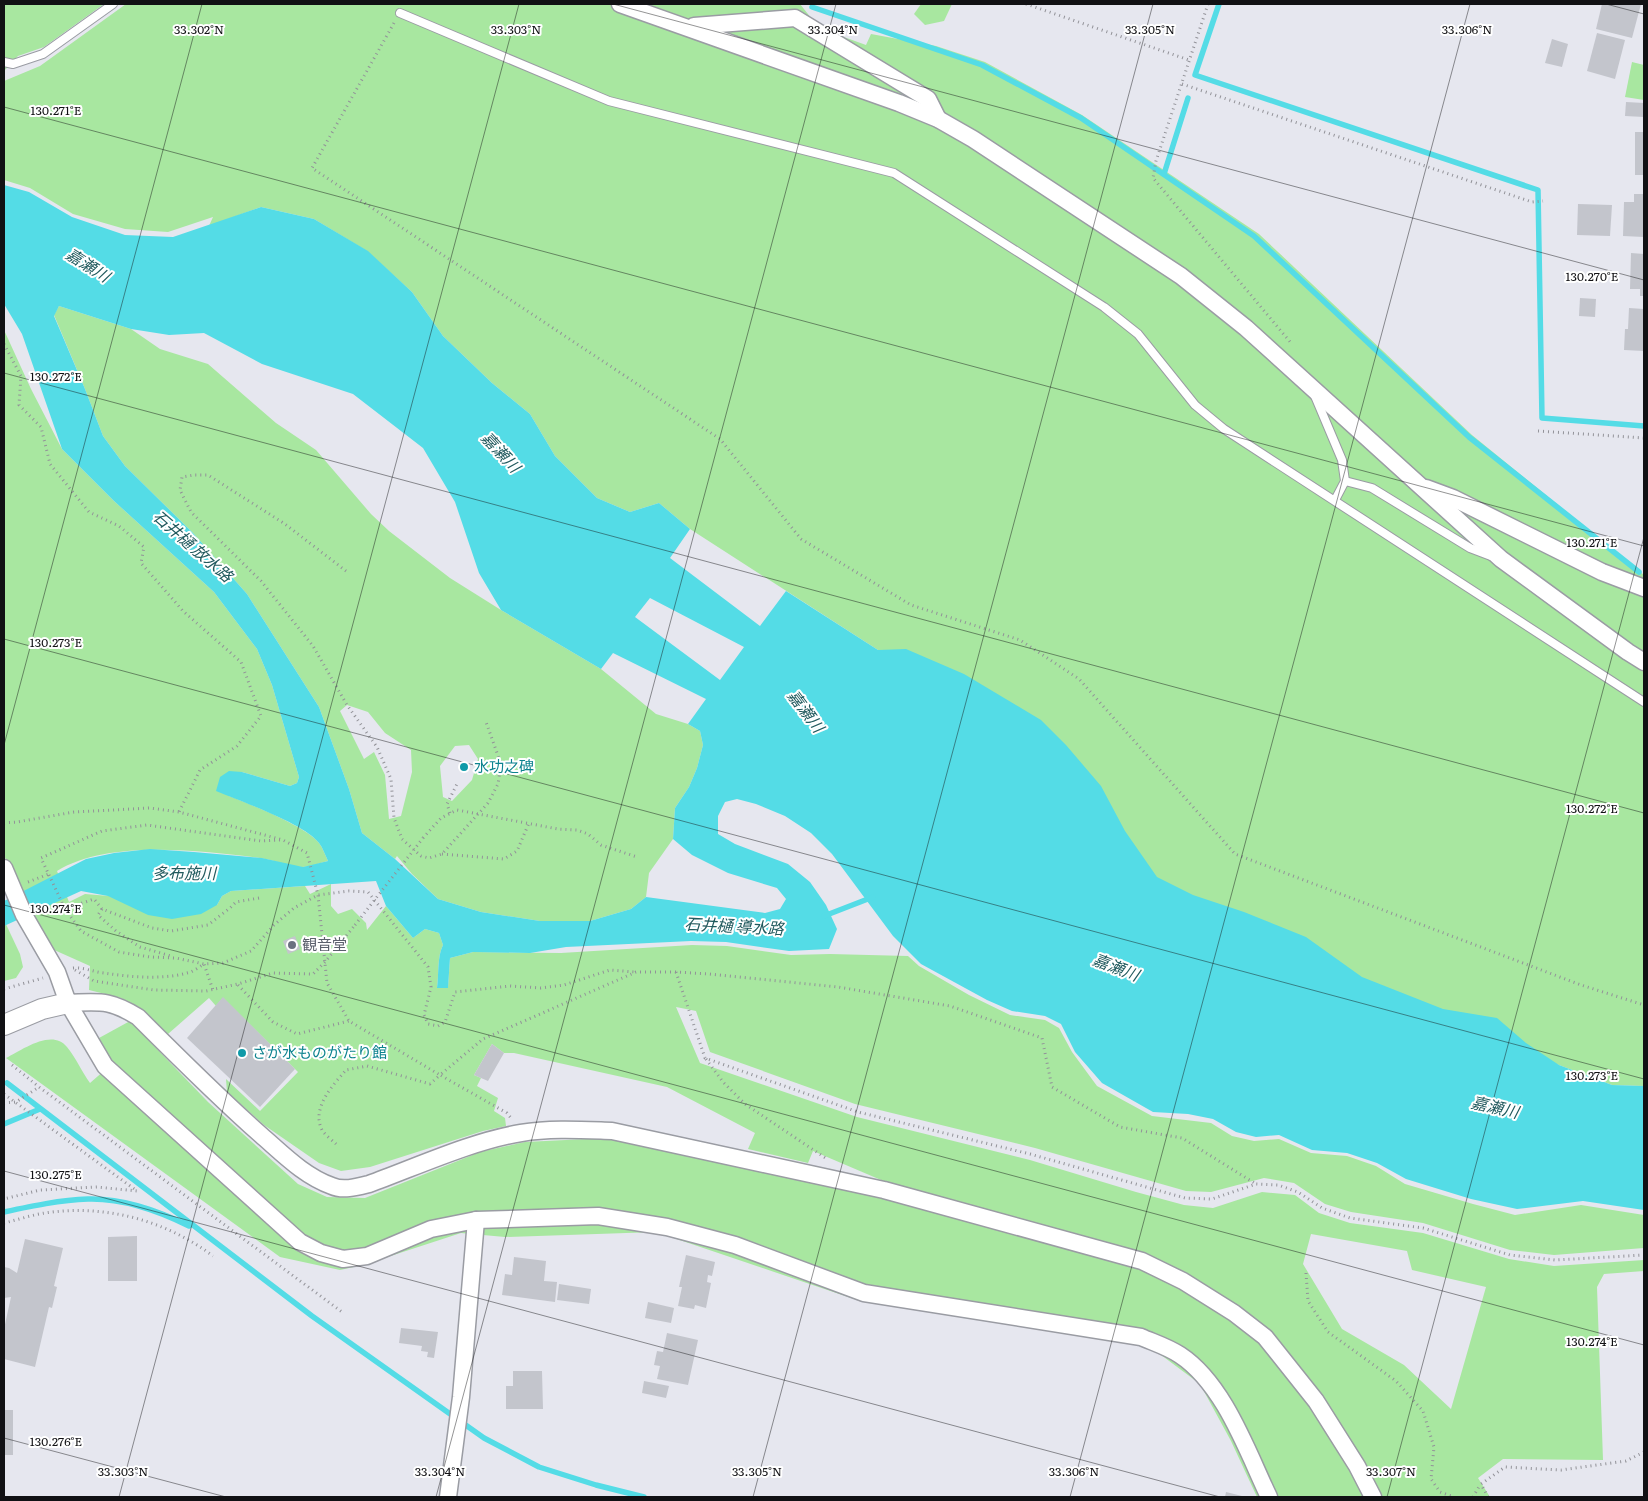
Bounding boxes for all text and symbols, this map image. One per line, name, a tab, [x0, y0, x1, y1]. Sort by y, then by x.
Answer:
text: 33.302°N	[174, 20, 224, 38]
text: 33.303°N	[491, 20, 541, 38]
text: 33.304°N	[808, 20, 858, 38]
text: 33.305°N	[1125, 20, 1175, 38]
text: 33.306°N	[1442, 20, 1492, 38]
text: 130.271°E	[31, 101, 82, 119]
water label: 嘉瀬川	[62, 241, 117, 288]
text: 130.270°E	[1566, 267, 1619, 285]
text: 130.272°E	[30, 367, 82, 385]
water label: 嘉瀬川	[477, 426, 528, 479]
water label: 石井樋 放水路	[148, 504, 240, 588]
text: 130.271°E	[1567, 533, 1618, 551]
text: 130.273°E	[30, 633, 83, 651]
water label: 嘉瀬川	[783, 684, 832, 738]
place label: 水功之碑	[474, 754, 534, 777]
marker: 水功之碑	[458, 761, 470, 773]
text: 130.272°E	[1566, 799, 1618, 817]
water label: 多布施川	[152, 860, 218, 884]
text: 130.274°E	[30, 899, 82, 917]
water label: 石井樋 導水路	[684, 910, 786, 940]
place label: 観音堂	[302, 932, 347, 955]
marker: 観音堂	[286, 939, 298, 951]
water label: 嘉瀬川	[1090, 946, 1145, 987]
place label: さが水ものがたり館	[252, 1040, 387, 1063]
marker: さが水ものがたり館	[236, 1047, 248, 1059]
text: 130.273°E	[1566, 1066, 1619, 1084]
water label: 嘉瀬川	[1469, 1089, 1523, 1124]
text: 130.275°E	[30, 1165, 82, 1183]
text: 130.274°E	[1566, 1332, 1618, 1350]
text: 130.276°E	[30, 1432, 83, 1450]
text: 33.303°N	[98, 1462, 148, 1480]
text: 33.304°N	[415, 1462, 465, 1480]
text: 33.305°N	[732, 1462, 782, 1480]
text: 33.306°N	[1049, 1462, 1099, 1480]
text: 33.307°N	[1366, 1462, 1416, 1480]

